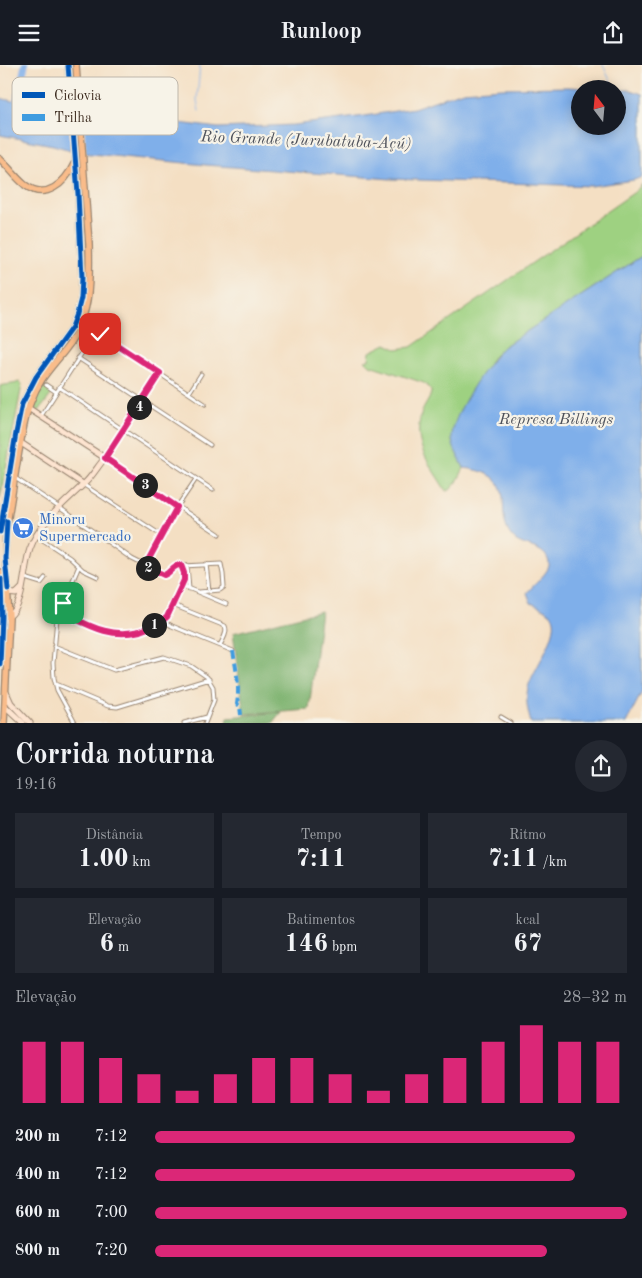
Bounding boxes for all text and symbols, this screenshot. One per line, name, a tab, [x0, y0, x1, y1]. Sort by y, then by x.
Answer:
icon: menu	[15, 19, 43, 47]
icon: share	[599, 19, 627, 47]
text: Runloop	[280, 21, 362, 43]
legend	[12, 77, 178, 135]
north arrow	[571, 80, 626, 135]
map controls	[571, 80, 626, 135]
text: Ciclovia	[54, 89, 102, 103]
text: Trilha	[54, 111, 92, 125]
water label: Rio Grande (Jurubatuba-Açú)	[199, 129, 411, 153]
pin	[79, 313, 121, 355]
icon: check	[86, 320, 114, 348]
pin: 4	[126, 395, 152, 419]
text: 4	[135, 400, 144, 414]
water label: Represa Billings	[498, 412, 614, 428]
pin: 3	[132, 473, 158, 497]
text: 3	[141, 478, 150, 492]
place label: Minoru Supermercado	[39, 513, 131, 545]
supermarket icon: Minoru Supermercado	[11, 516, 35, 540]
pin: 2	[136, 555, 160, 581]
text: 2	[144, 561, 153, 575]
pin	[42, 582, 84, 624]
icon: arrive	[49, 589, 77, 617]
pin: 1	[142, 613, 166, 637]
text: 1	[150, 618, 159, 632]
button: share	[575, 740, 627, 792]
text: Corrida noturna	[15, 742, 215, 770]
text: 19:16	[15, 777, 57, 793]
text: Distância	[86, 828, 143, 842]
text: Tempo	[301, 828, 341, 842]
text: Ritmo	[509, 828, 546, 842]
text: 1.00	[78, 847, 128, 872]
text: 7:11	[296, 847, 346, 872]
text: 7:11	[488, 847, 539, 872]
text: km	[128, 855, 151, 869]
text: /km	[539, 855, 567, 869]
text: Elevação	[87, 913, 141, 927]
text: Batimentos	[287, 913, 355, 927]
text: kcal	[516, 913, 540, 927]
text: 6	[100, 932, 114, 957]
text: 146	[285, 932, 328, 957]
text: 67	[513, 932, 542, 957]
text: m	[114, 940, 129, 954]
text: bpm	[328, 940, 357, 954]
text: Elevação	[15, 990, 76, 1006]
text: 28–32 m	[563, 990, 627, 1006]
text: 200 m	[15, 1129, 60, 1145]
text: 7:12	[95, 1129, 127, 1145]
text: 400 m	[15, 1167, 60, 1183]
text: 7:12	[95, 1167, 127, 1183]
text: 600 m	[15, 1205, 60, 1221]
text: 7:00	[95, 1205, 127, 1221]
text: 800 m	[15, 1243, 60, 1259]
text: 7:20	[95, 1243, 127, 1259]

